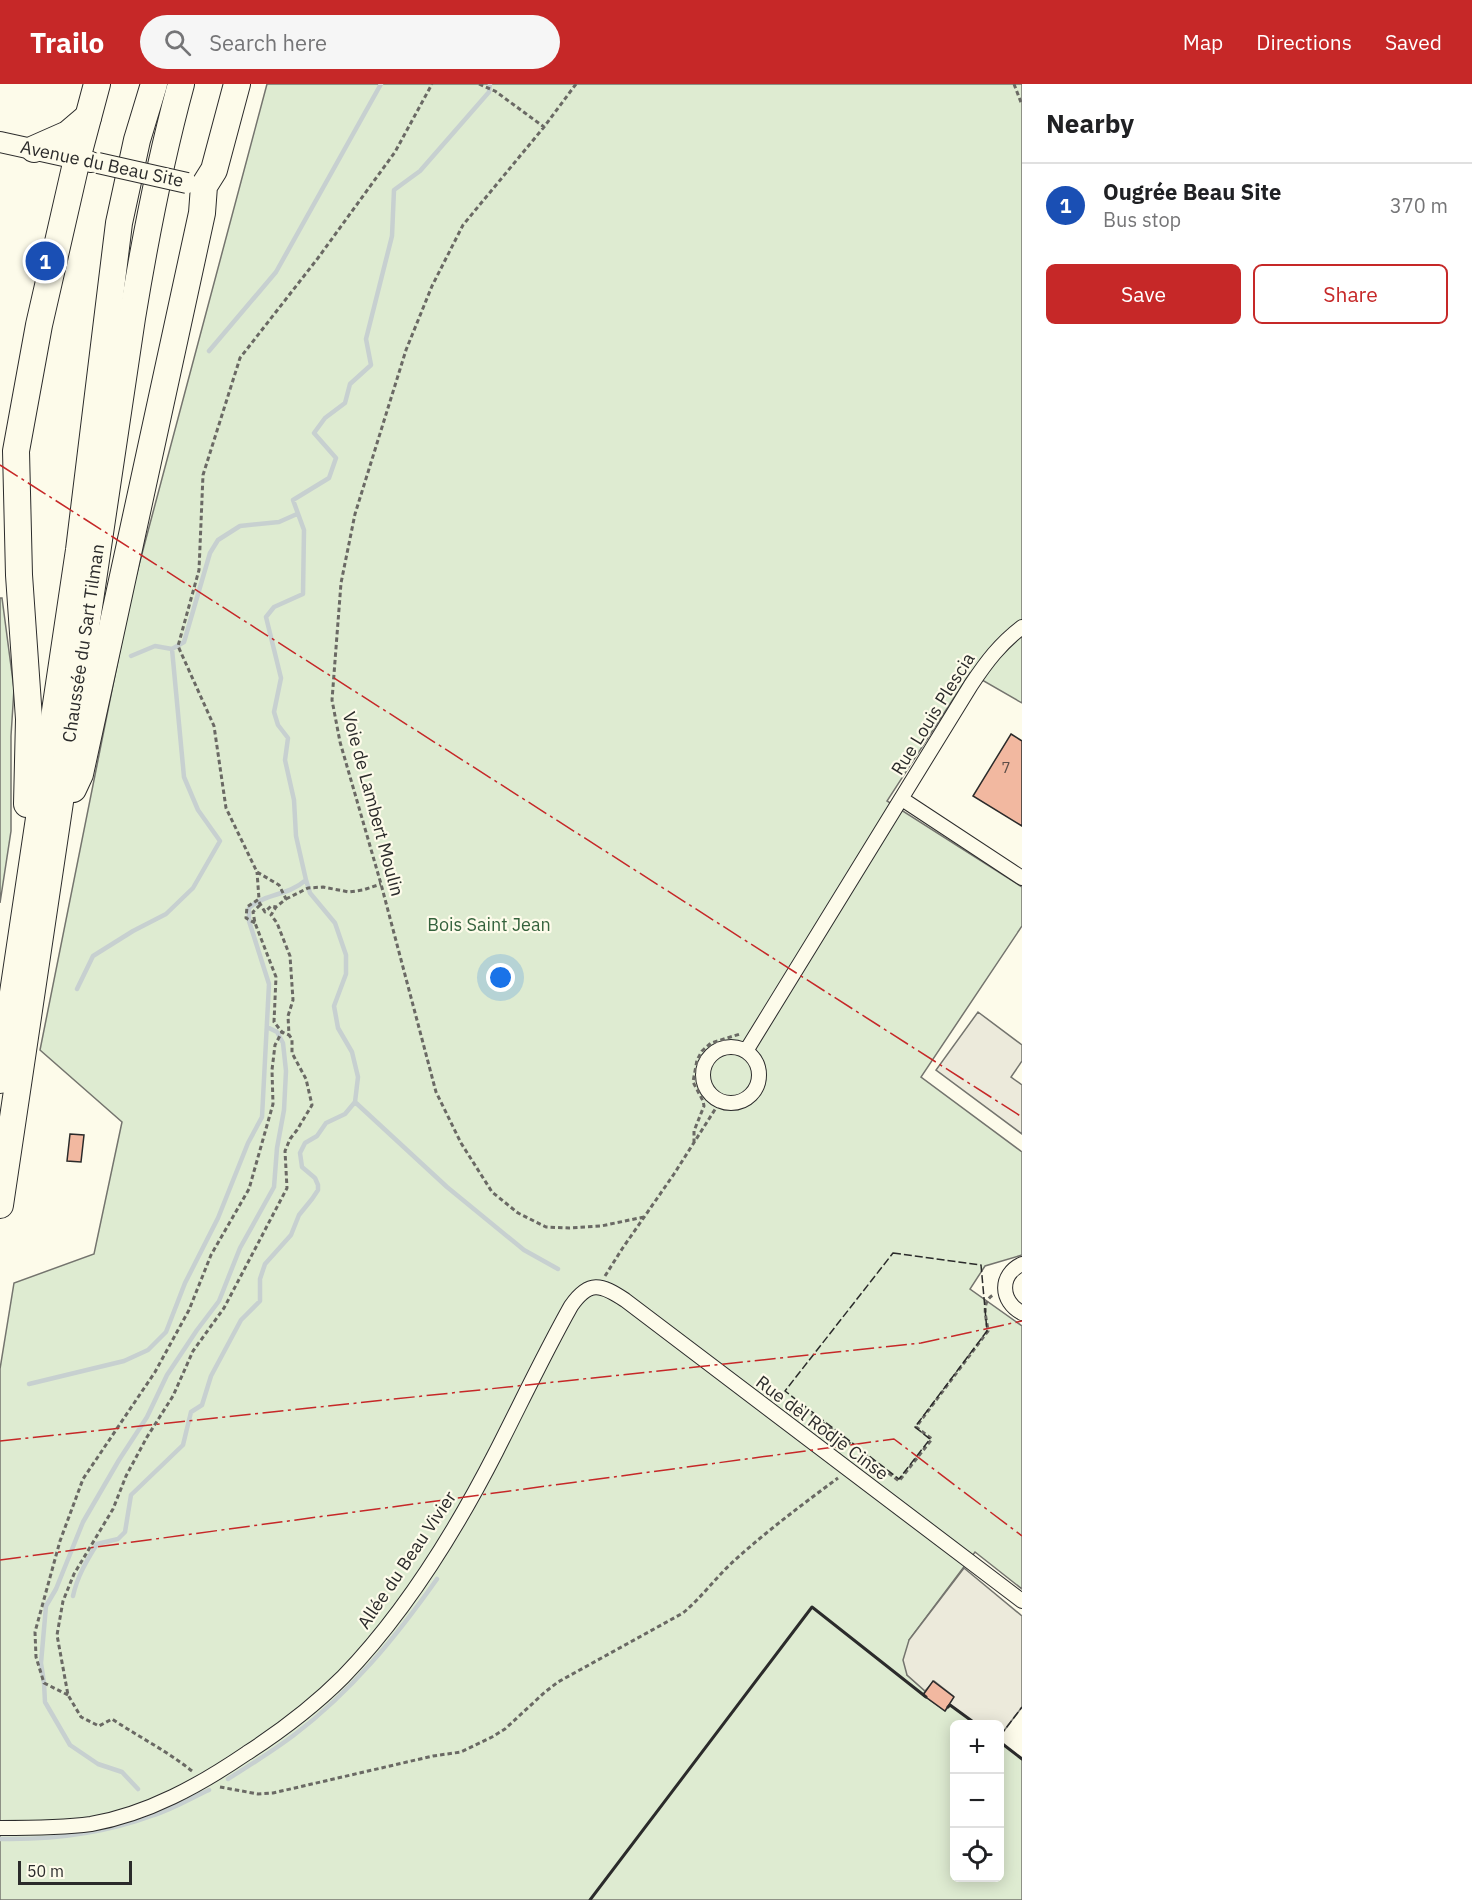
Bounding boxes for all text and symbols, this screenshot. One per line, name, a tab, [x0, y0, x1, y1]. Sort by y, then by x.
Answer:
search box	[140, 15, 560, 69]
text: Trailo	[30, 24, 104, 61]
icon: search	[161, 26, 194, 59]
text: Search here	[209, 28, 327, 57]
text: Map	[1183, 28, 1223, 56]
text: Directions	[1256, 28, 1352, 56]
text: Saved	[1385, 28, 1442, 56]
text: Nearby	[1046, 106, 1134, 140]
street label: Avenue du Beau Site	[18, 135, 186, 192]
text: Ougrée Beau Site	[1103, 177, 1281, 206]
text: 1	[1060, 192, 1072, 219]
text: 370 m	[1390, 192, 1448, 219]
text: Bus stop	[1103, 206, 1181, 233]
pin: 1	[26, 238, 64, 284]
button: Save	[1046, 264, 1241, 324]
button: Share	[1253, 264, 1448, 324]
street label: Chaussée du Sart Tilman	[57, 542, 109, 744]
street label: Rue Louis Plescia	[886, 648, 980, 779]
street label: Voie de Lambert Moulin	[338, 709, 409, 899]
house number: 7	[1001, 758, 1011, 777]
park label: Bois Saint Jean	[427, 913, 551, 936]
your location	[486, 963, 515, 992]
street label: Rue dèl Rodje Cinse	[751, 1370, 893, 1485]
street label: Allée du Beau Vivier	[352, 1486, 461, 1633]
map controls	[950, 1720, 1004, 1882]
button: +	[950, 1720, 1004, 1774]
button: −	[950, 1774, 1004, 1828]
button: locate	[950, 1828, 1004, 1882]
scale bar	[18, 1858, 132, 1886]
text: 50 m	[27, 1861, 64, 1881]

